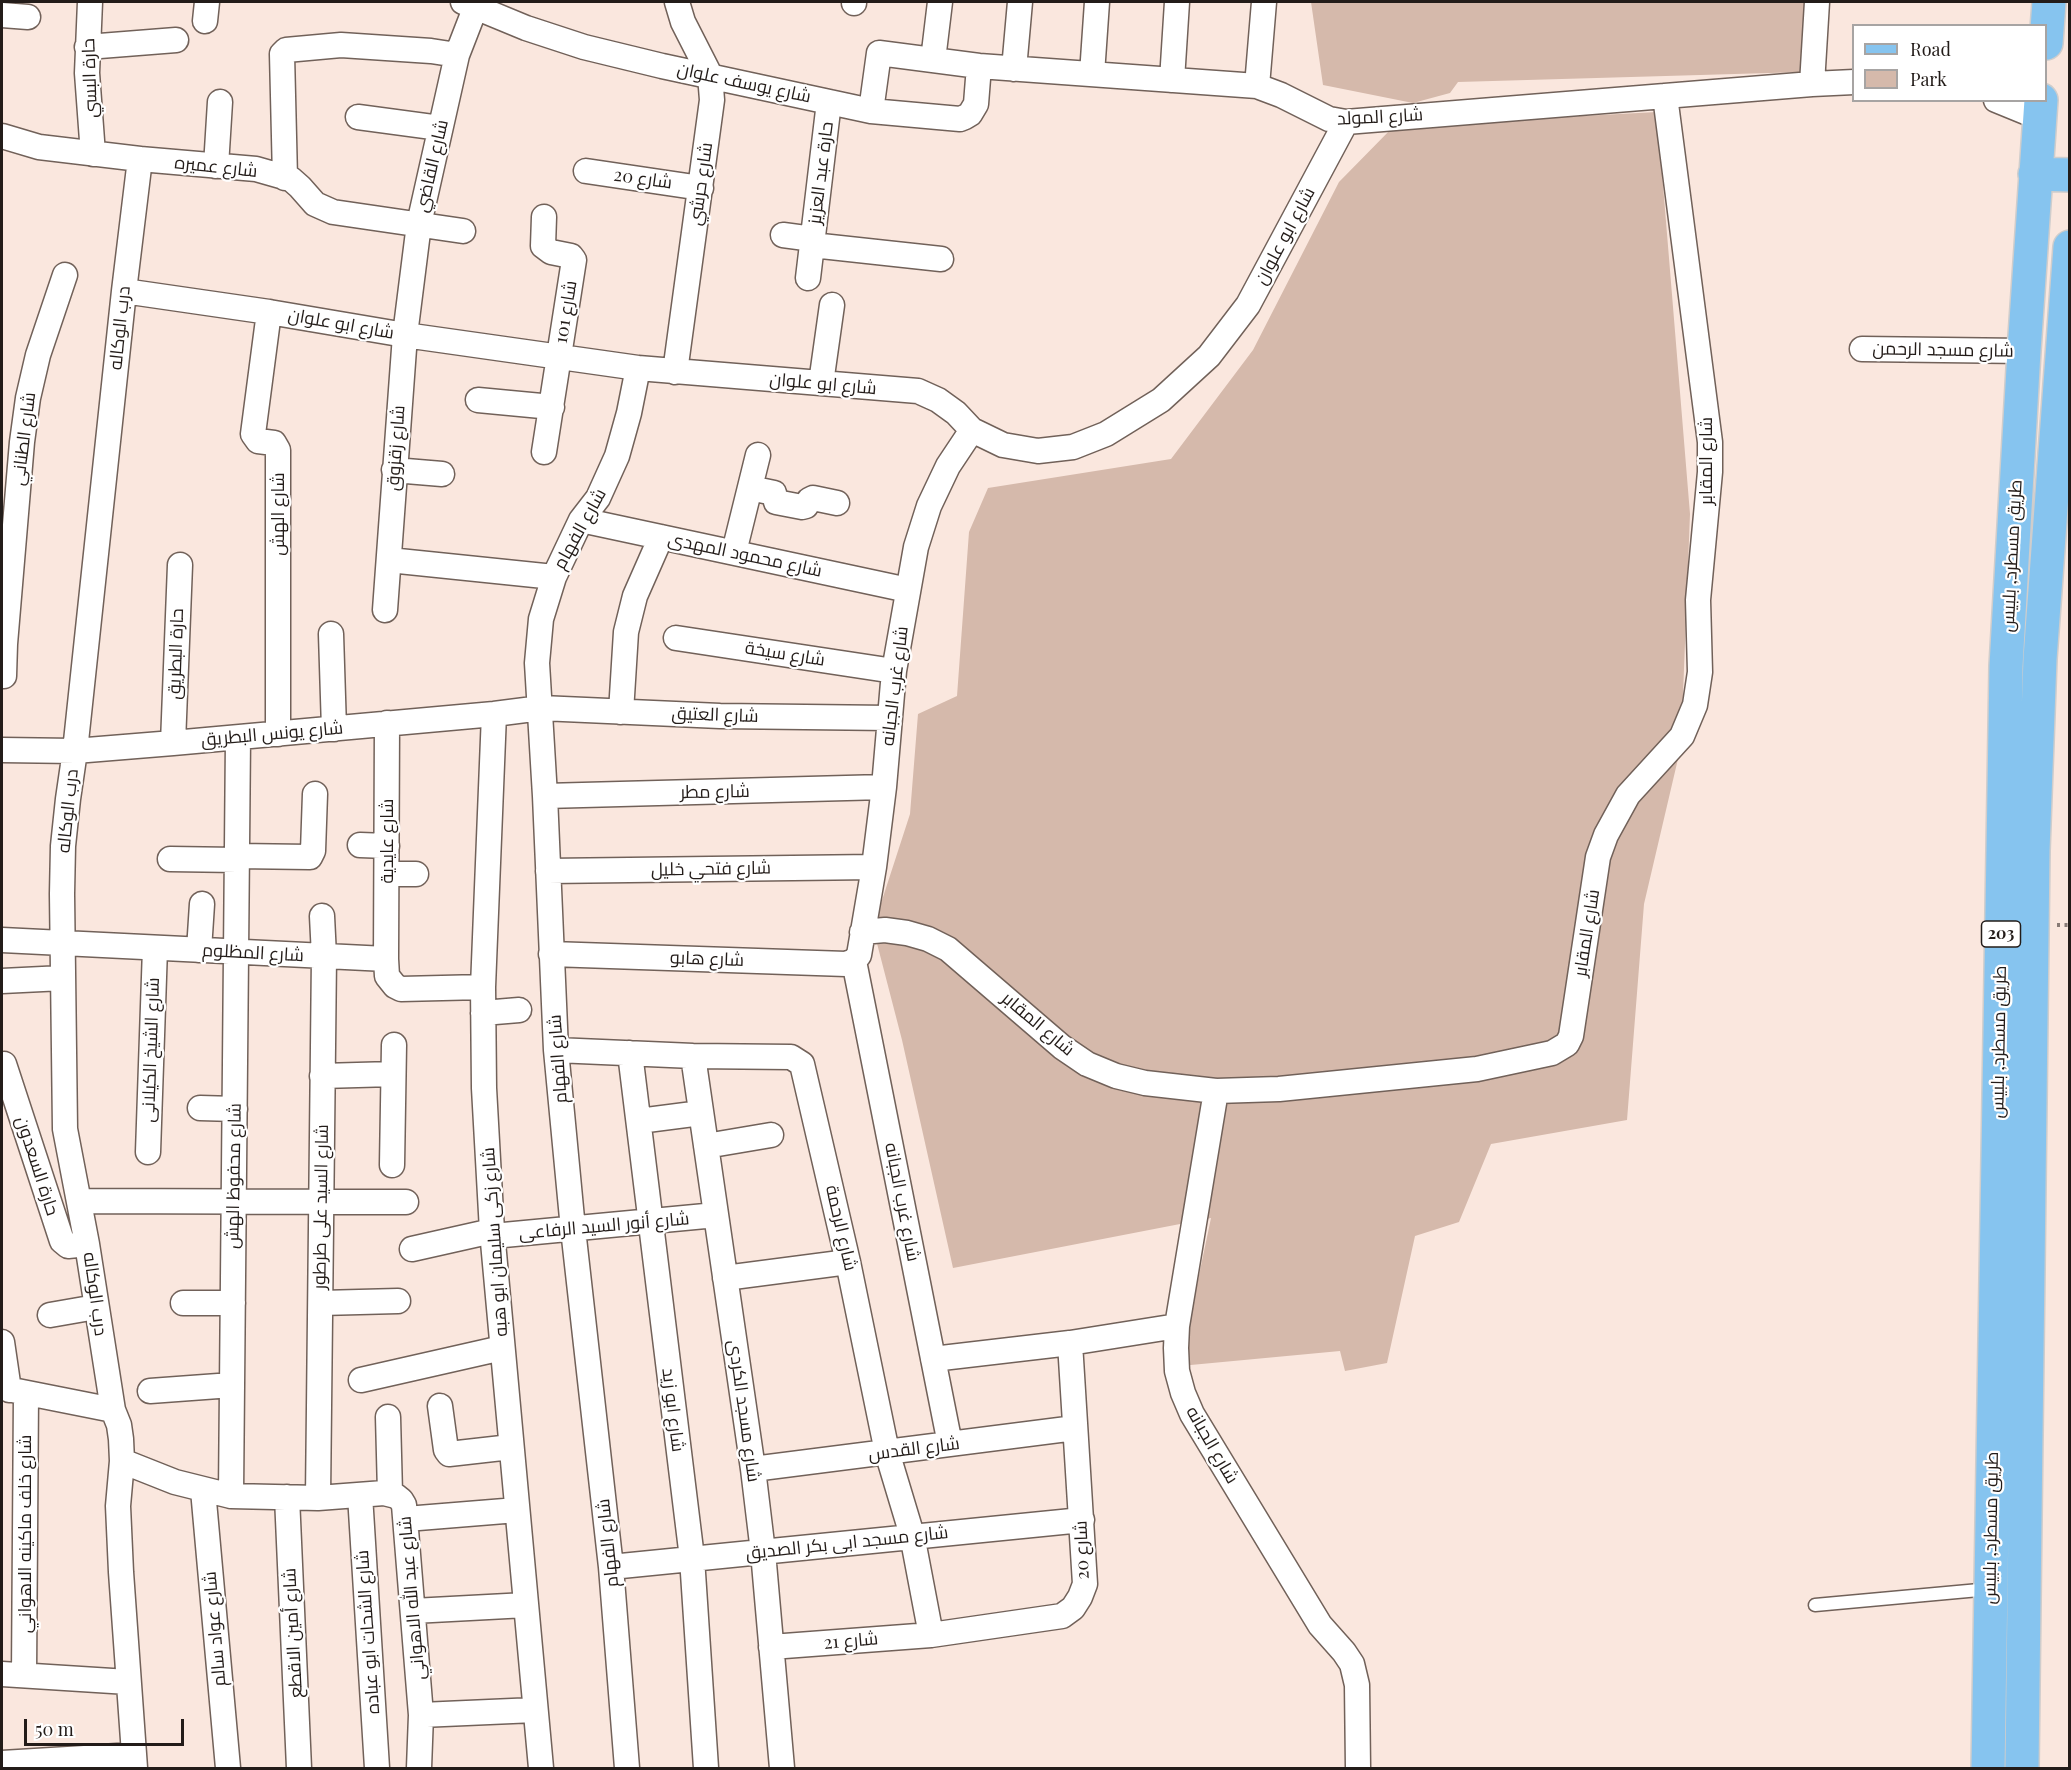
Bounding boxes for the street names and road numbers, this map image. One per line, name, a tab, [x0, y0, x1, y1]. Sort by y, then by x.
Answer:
street label: حارة البسي	[78, 38, 102, 118]
street label: شارع يوسف علوان	[675, 58, 813, 108]
street label: شارع المولد	[1336, 104, 1424, 130]
street label: شارع القاضي	[411, 117, 453, 215]
street label: حارة عبد العزيز	[804, 120, 838, 226]
street label: شارع حرشي	[684, 141, 718, 227]
street label: شارع عميره	[173, 152, 259, 182]
street label: شارع 20	[612, 164, 674, 194]
street label: شارع ابو علوان	[1250, 184, 1320, 288]
street label: شارع 101	[550, 279, 582, 345]
street label: درب الوكاله	[105, 285, 135, 371]
street label: شارع ابو علوان	[286, 304, 396, 344]
street label: شارع مسجد الرحمن	[1872, 338, 2014, 362]
street label: شارع ابو علوان	[769, 369, 877, 399]
street label: شارع الطناني	[8, 391, 40, 487]
street label: شارع زقزوق	[382, 404, 410, 492]
street label: شارع المقابر	[1695, 417, 1717, 505]
street label: شارع الهش	[267, 472, 289, 556]
street label: طريق مسطرد, بلبيس	[1997, 479, 2027, 633]
street label: شارع الفهام	[549, 485, 611, 573]
street label: شارع محمود المهدى	[666, 528, 824, 582]
street label: حارة البطريق	[164, 608, 188, 700]
street label: شارع غرب الجبانه	[877, 625, 913, 747]
street label: شارع سيخة	[743, 637, 827, 671]
street label: شارع العتيق	[671, 703, 759, 727]
street label: شارع يونس البطريق	[200, 717, 344, 751]
street label: درب الوكاله	[53, 768, 83, 854]
street label: شارع مطر	[680, 781, 750, 803]
street label: شارع عايدية	[376, 799, 398, 883]
street label: شارع فتحي خليل	[651, 857, 771, 881]
street label: شارع المقابر	[1569, 888, 1605, 978]
road number: 203	[1982, 921, 2020, 947]
street label: شارع المظلوم	[202, 940, 304, 966]
street label: شارع هابو	[670, 947, 744, 971]
street label: طريق مسطرد, بلبيس	[1987, 965, 2011, 1119]
street label: شارع الشيخ الكيلانى	[138, 977, 164, 1123]
street label: شارع المقابر	[997, 987, 1079, 1061]
street label: شارع الفهام	[544, 1014, 572, 1104]
street label: شارع محفوظ الهش	[222, 1103, 246, 1249]
street label: حارة السعدون	[11, 1114, 63, 1218]
street label: شارع السيد على طرطور	[309, 1124, 333, 1290]
street label: شارع غرب الجبانه	[880, 1141, 924, 1263]
street label: شارع زكى سليمان ابو هبه	[478, 1147, 512, 1337]
street label: شارع الرحمة	[821, 1183, 861, 1273]
street label: شارع أنور السيد الرفاعى	[518, 1208, 690, 1244]
street label: درب الوكاله	[78, 1251, 112, 1337]
street label: شارع مسجد الكردى	[723, 1339, 765, 1483]
street label: شارع ابو زيد	[657, 1367, 689, 1453]
street label: شارع الجبانه	[1181, 1402, 1243, 1488]
street label: شارع القدس	[867, 1433, 961, 1465]
street label: شارع خلف ماكينه الاهواني	[14, 1435, 36, 1633]
street label: طريق مسطرد, بلبيس	[1979, 1451, 2003, 1605]
street label: شارع الفهام	[593, 1498, 623, 1588]
street label: شارع عبد الله الاهواني	[394, 1515, 430, 1681]
street label: شارع 20	[1070, 1520, 1094, 1580]
street label: شارع مسجد ابى بكر الصديق	[745, 1522, 949, 1564]
street label: شارع الشحات ابو عباده	[351, 1549, 385, 1715]
street label: شارع أمين الاقطع	[279, 1567, 307, 1699]
street label: شارع عواد سالم	[199, 1571, 231, 1687]
street label: شارع 21	[823, 1628, 879, 1654]

